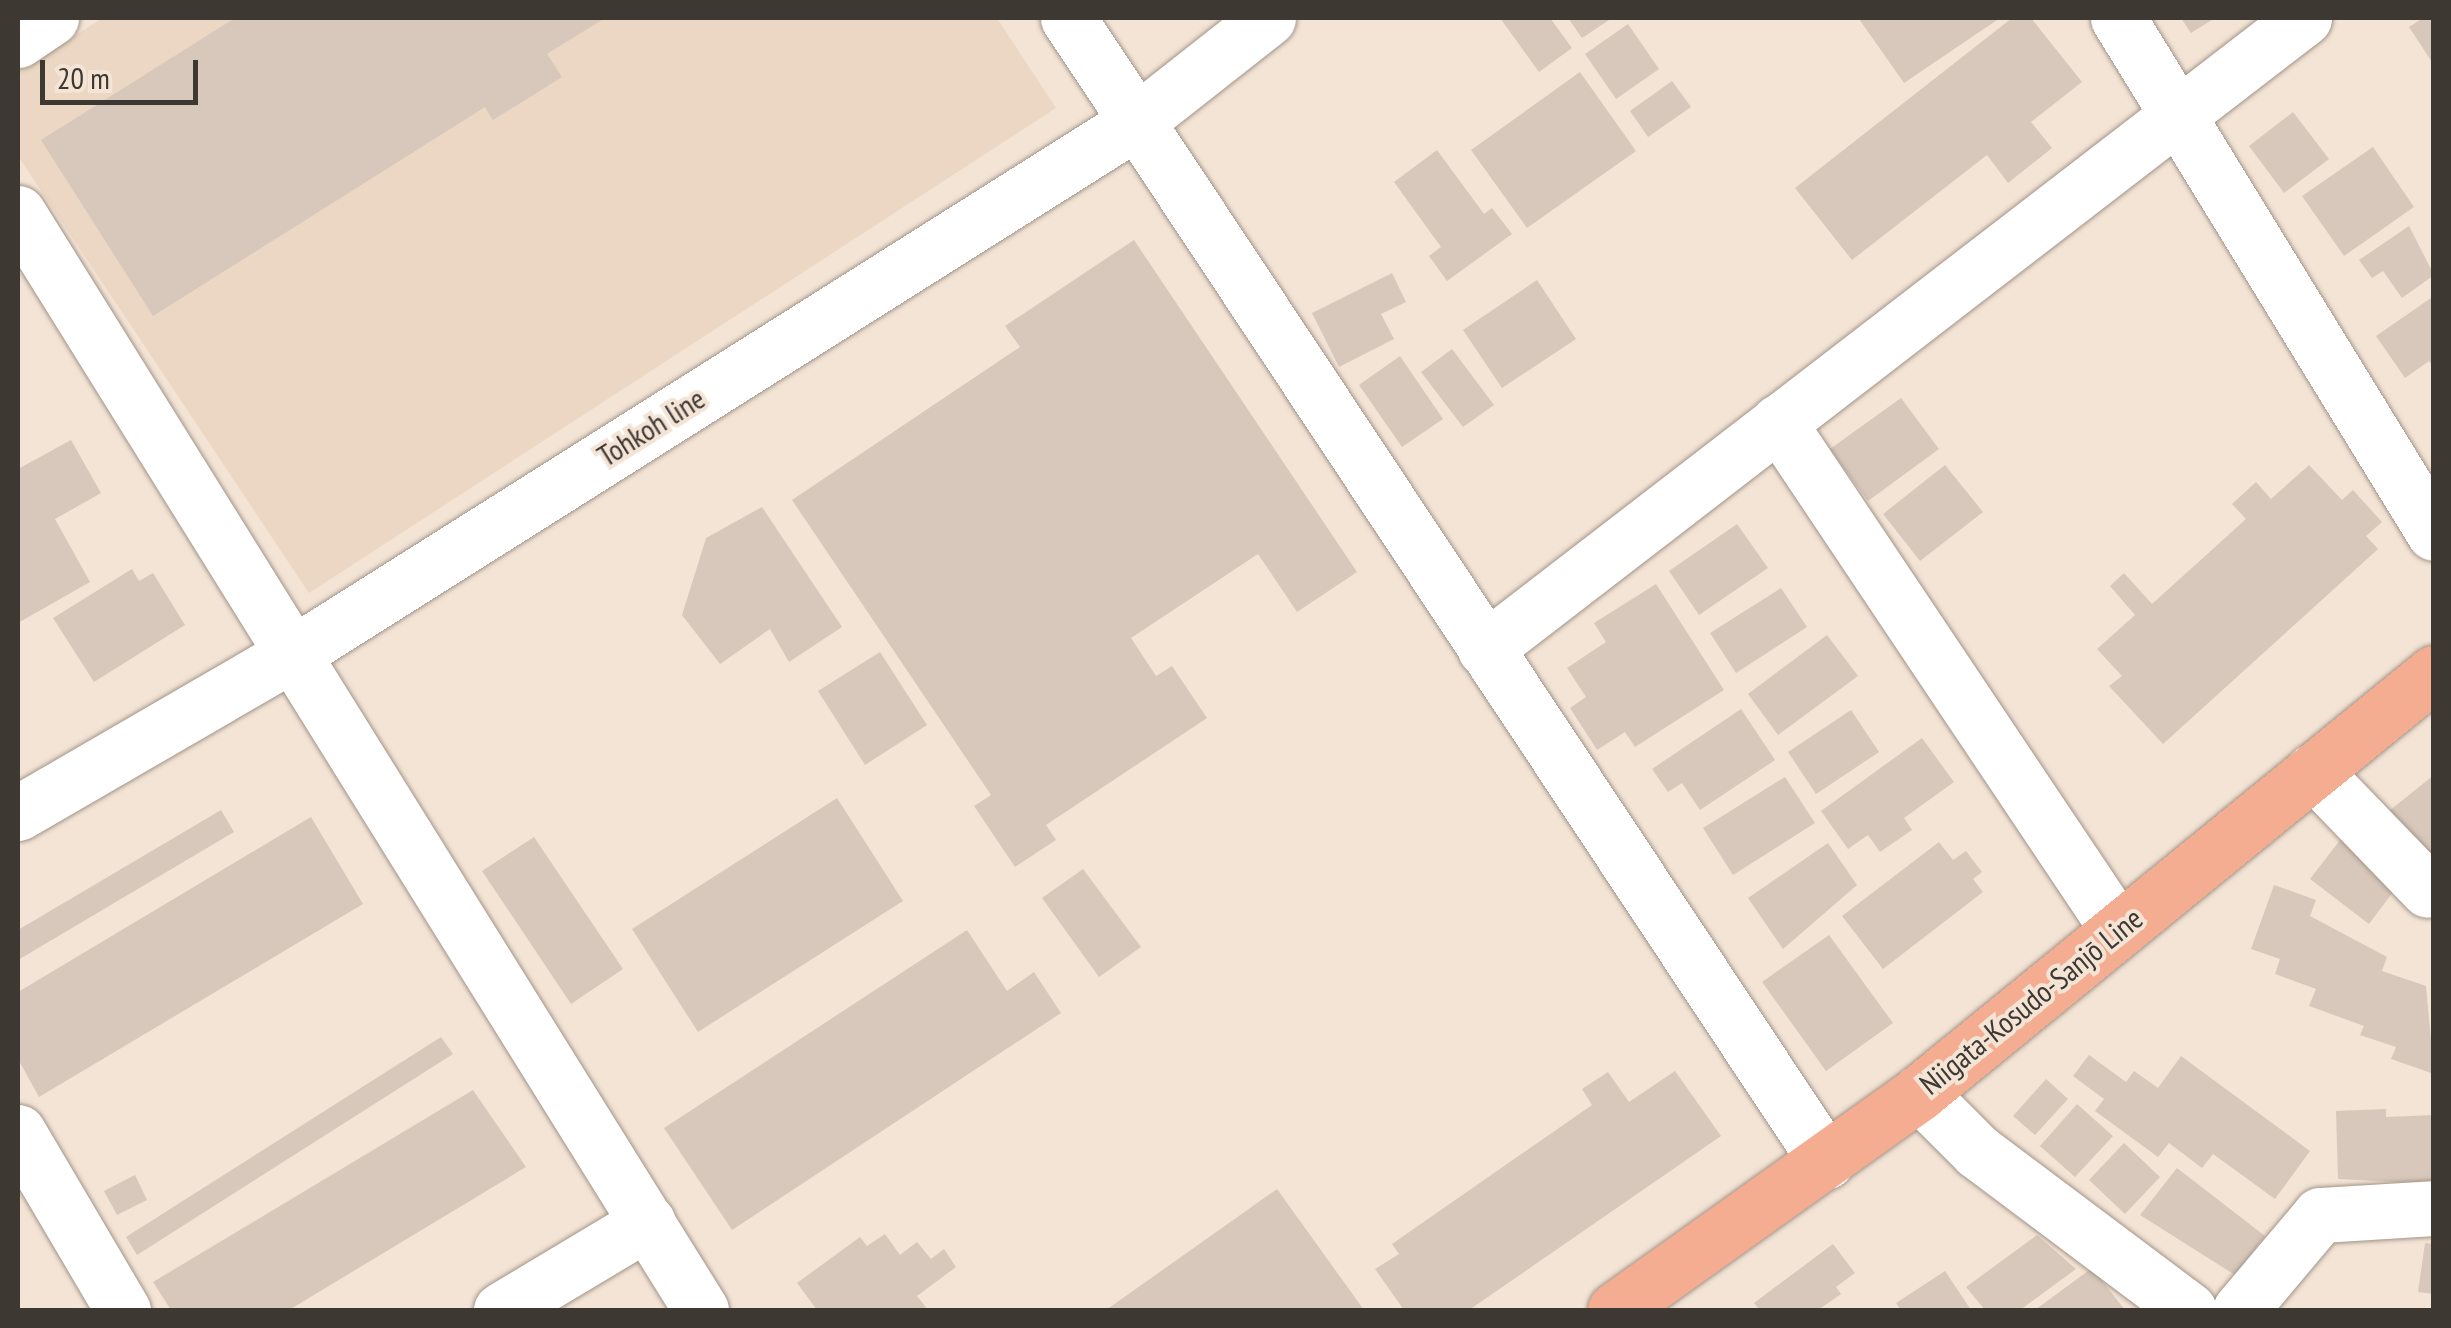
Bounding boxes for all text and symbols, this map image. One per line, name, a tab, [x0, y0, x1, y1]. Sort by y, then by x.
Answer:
scale bar	[45, 40, 202, 102]
text: 20 m	[57, 58, 110, 97]
street label: Tohkoh line	[591, 380, 711, 474]
street label: Niigata-Kosudo-Sanjō Line	[1912, 900, 2150, 1102]

